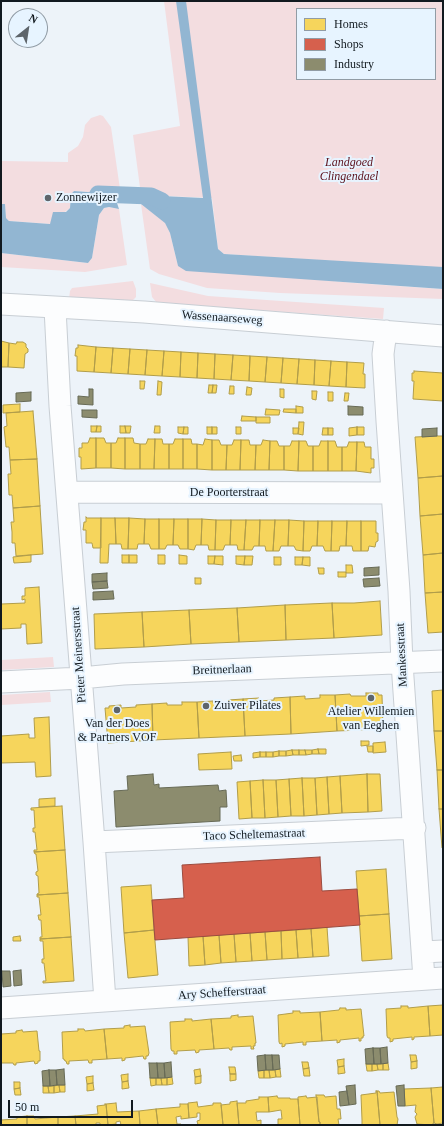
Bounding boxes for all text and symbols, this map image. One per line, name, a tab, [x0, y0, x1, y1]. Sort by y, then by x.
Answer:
north arrow	[8, 8, 48, 48]
legend	[296, 8, 436, 80]
text: N	[27, 11, 40, 26]
text: Homes	[334, 17, 368, 31]
text: Shops	[334, 37, 363, 51]
text: Industry	[334, 57, 374, 71]
park label: Landgoed Clingendael	[320, 156, 378, 184]
place label: Zonnewijzer	[56, 191, 117, 205]
marker: Zonnewijzer	[43, 193, 53, 203]
street label: Wassenaarseweg	[181, 308, 263, 328]
street label: De Poorterstraat	[190, 486, 268, 500]
street label: Pieter Meinersstraat	[68, 606, 90, 704]
street label: Mankesstraat	[393, 623, 411, 687]
street label: Breitnerlaan	[192, 662, 252, 678]
marker: Atelier Willemien van Eeghen	[366, 693, 376, 703]
place label: Zuiver Pilates	[214, 699, 281, 713]
marker: Zuiver Pilates	[201, 701, 211, 711]
marker: Van der Does & Partners VOF	[112, 705, 122, 715]
place label: Atelier Willemien van Eeghen	[328, 705, 414, 733]
place label: Van der Does & Partners VOF	[78, 717, 156, 745]
street label: Taco Scheltemastraat	[203, 826, 305, 844]
street label: Ary Schefferstraat	[178, 983, 266, 1003]
scale bar	[10, 1092, 135, 1118]
text: 50 m	[15, 1100, 39, 1114]

